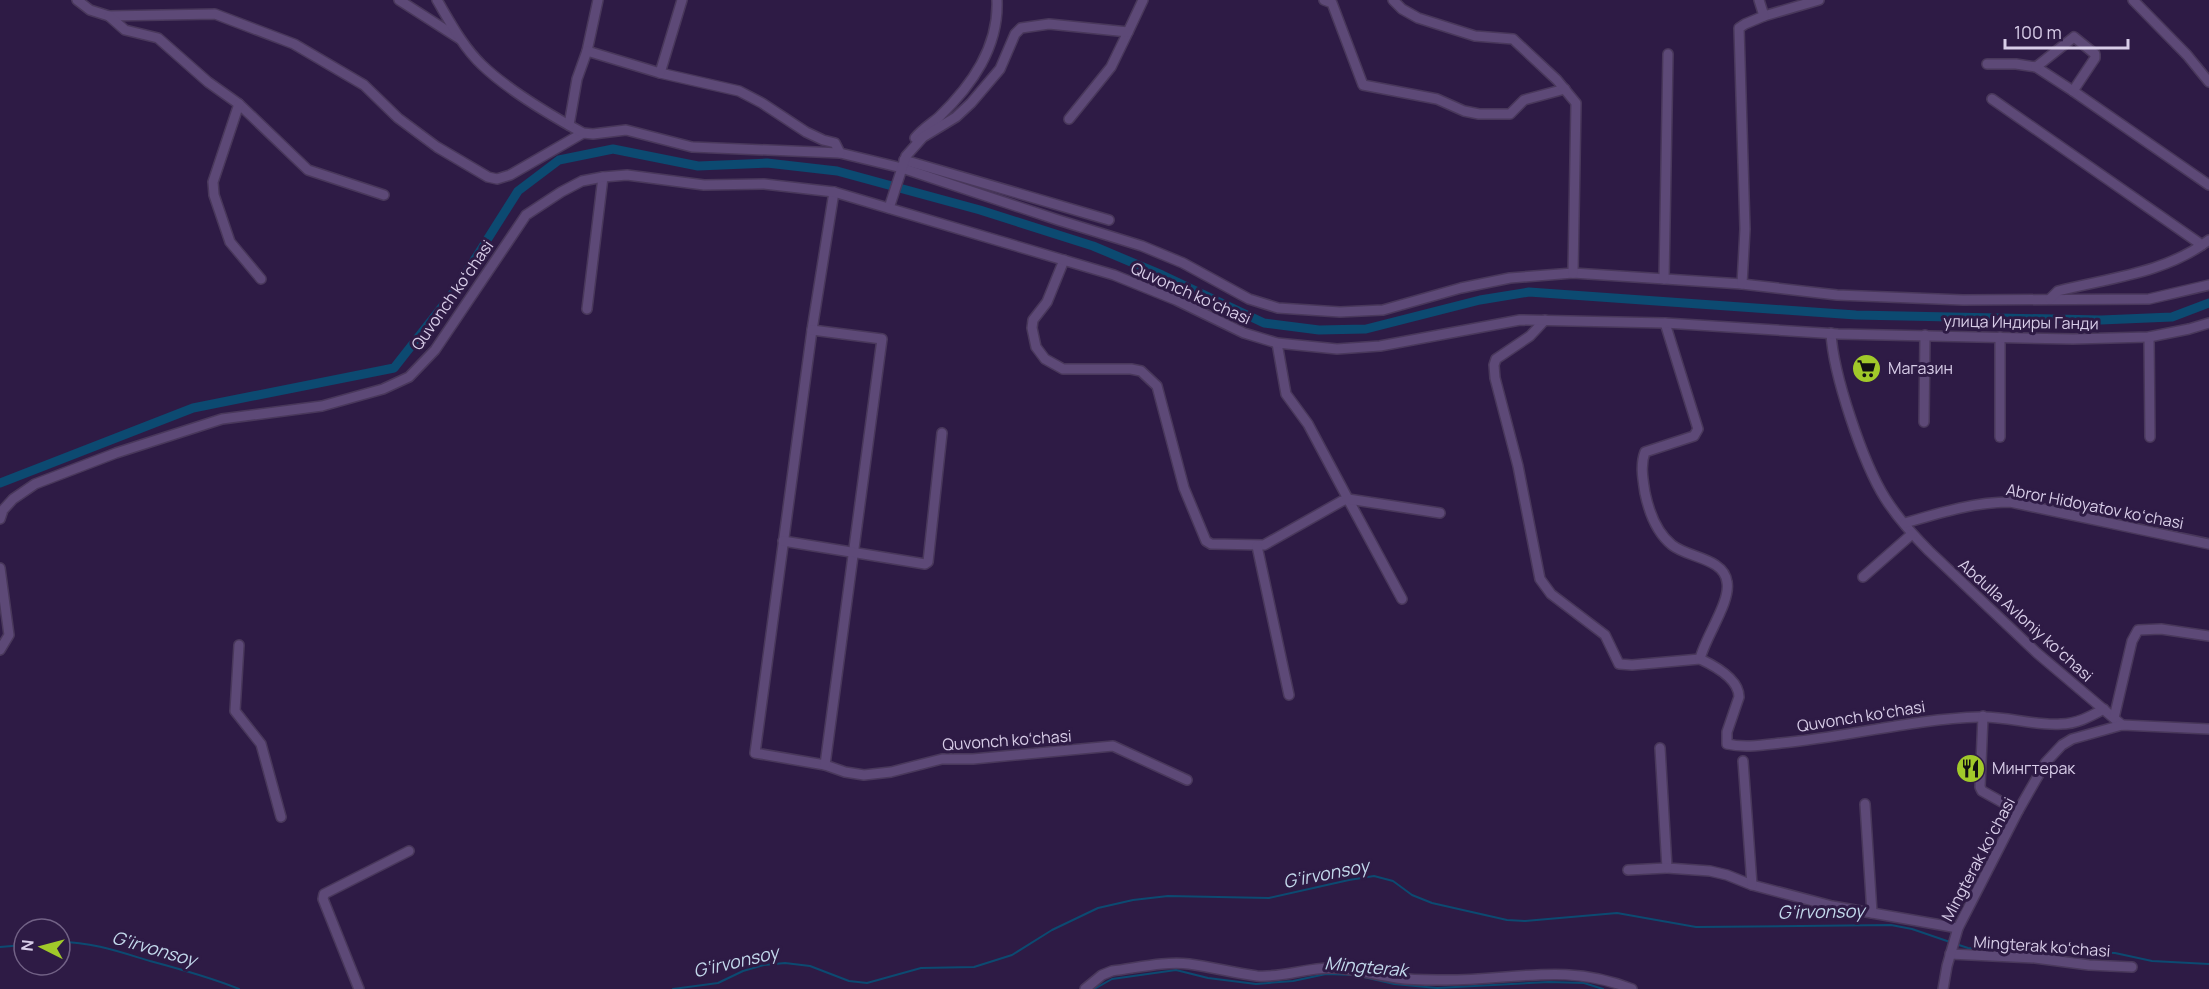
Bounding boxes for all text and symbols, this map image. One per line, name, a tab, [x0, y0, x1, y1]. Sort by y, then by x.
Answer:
scale bar	[2005, 12, 2128, 50]
text: 100 m	[2014, 20, 2062, 44]
street label: Quvonch koʻchasi	[406, 236, 498, 354]
street label: Quvonch koʻchasi	[1127, 257, 1255, 329]
street label: улица Индиры Ганди	[1943, 310, 2099, 334]
supermarket icon: Магазин	[1851, 352, 1883, 384]
place label: Магазин	[1888, 357, 1953, 379]
street label: Abror Hidoyatov koʻchasi	[2004, 478, 2186, 534]
street label: Abdulla Avloniy koʻchasi	[1954, 554, 2098, 686]
street label: Quvonch koʻchasi	[1795, 695, 1927, 737]
street label: Quvonch koʻchasi	[942, 725, 1072, 755]
restaurant icon: Мингтерак	[1955, 752, 1987, 784]
place label: Мингтерак	[1992, 757, 2076, 779]
street label: Mingterak ko‘chasi	[1936, 793, 2020, 925]
water label: G‘irvonsoy	[1281, 852, 1373, 893]
water label: G‘irvonsoy	[1777, 898, 1867, 924]
north arrow	[12, 917, 72, 977]
water label: G‘irvonsoy	[109, 925, 202, 972]
street label: Mingterak koʻchasi	[1973, 930, 2111, 962]
text: N	[16, 939, 39, 952]
water label: G‘irvonsoy	[691, 939, 783, 982]
water label: Mingterak	[1324, 950, 1412, 982]

